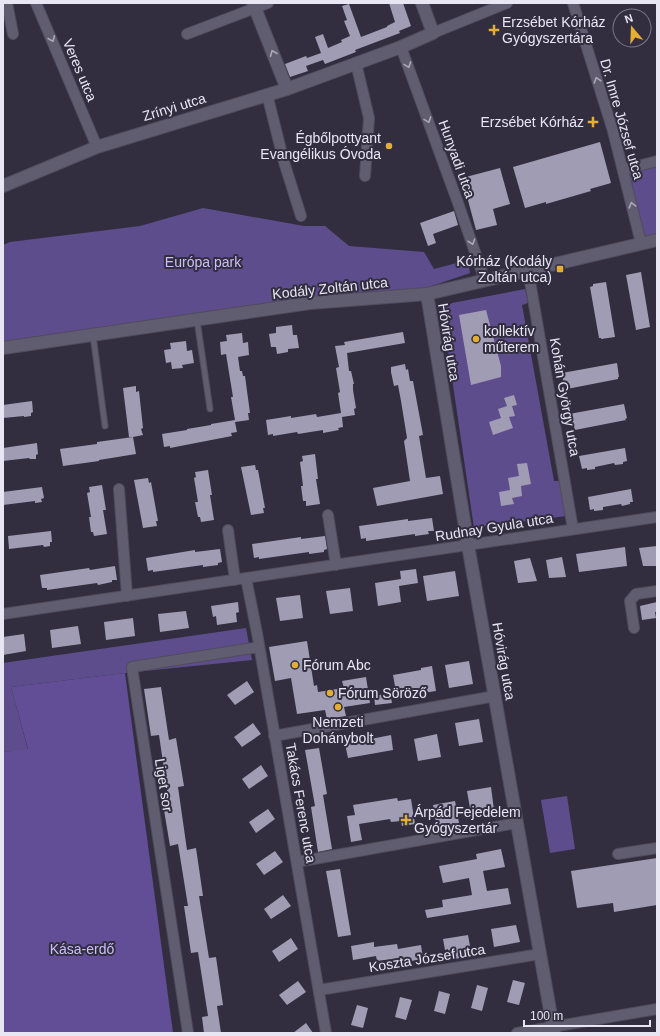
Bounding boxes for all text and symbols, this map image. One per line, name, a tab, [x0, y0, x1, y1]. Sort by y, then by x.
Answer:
north arrow	[612, 8, 652, 48]
text: N	[623, 12, 635, 26]
place label: Erzsébet Kórház Gyógyszertára	[502, 14, 606, 46]
marker: Erzsébet Kórház Gyógyszertára	[489, 25, 499, 35]
one-way arrow	[47, 35, 55, 42]
street label: Veres utca	[60, 36, 100, 104]
one-way arrow	[270, 49, 278, 57]
street label: Dr. Imre József utca	[597, 57, 647, 181]
one-way arrow	[403, 61, 411, 68]
one-way arrow	[593, 76, 602, 83]
street label: Zrínyi utca	[140, 90, 208, 124]
place label: Erzsébet Kórház	[481, 114, 584, 130]
one-way arrow	[423, 116, 431, 123]
marker: Erzsébet Kórház	[587, 116, 599, 128]
street label: Hunyadi utca	[436, 118, 479, 200]
place label: Égbőlpottyant Evangélikus Óvoda	[260, 130, 381, 162]
marker: Égbőlpottyant Evangélikus Óvoda	[384, 141, 394, 151]
one-way arrow	[628, 202, 637, 209]
one-way arrow	[467, 239, 476, 246]
place label: Kórház (Kodály Zoltán utca)	[456, 253, 552, 285]
park label: Európa park	[165, 254, 242, 270]
marker: Kórház (Kodály Zoltán utca)	[555, 264, 565, 274]
street label: Kodály Zoltán utca	[271, 274, 389, 302]
street label: Hóvirág utca	[435, 302, 463, 382]
place label: kollektív műterem	[484, 323, 539, 355]
marker: kollektív műterem	[471, 334, 481, 344]
street label: Kohán György utca	[547, 337, 583, 458]
street label: Rudnay Gyula utca	[434, 510, 554, 544]
street label: Hóvirág utca	[489, 621, 519, 701]
place label: Fórum Abc	[303, 657, 371, 673]
marker: Fórum Abc	[290, 660, 300, 670]
place label: Fórum Söröző	[338, 685, 427, 701]
marker: Fórum Söröző	[325, 688, 335, 698]
marker: Nemzeti Dohánybolt	[333, 702, 343, 712]
place label: Nemzeti Dohánybolt	[303, 714, 374, 746]
street label: Takács Ferenc utca	[283, 742, 319, 864]
street label: Liget sor	[152, 757, 176, 813]
place label: Árpád Fejedelem Gyógyszertár	[414, 804, 521, 836]
marker: Árpád Fejedelem Gyógyszertár	[401, 815, 411, 825]
park label: Kása-erdő	[50, 941, 115, 957]
street label: Koszta József utca	[368, 941, 486, 975]
scale bar	[524, 1002, 650, 1028]
text: 100 m	[530, 1009, 563, 1023]

